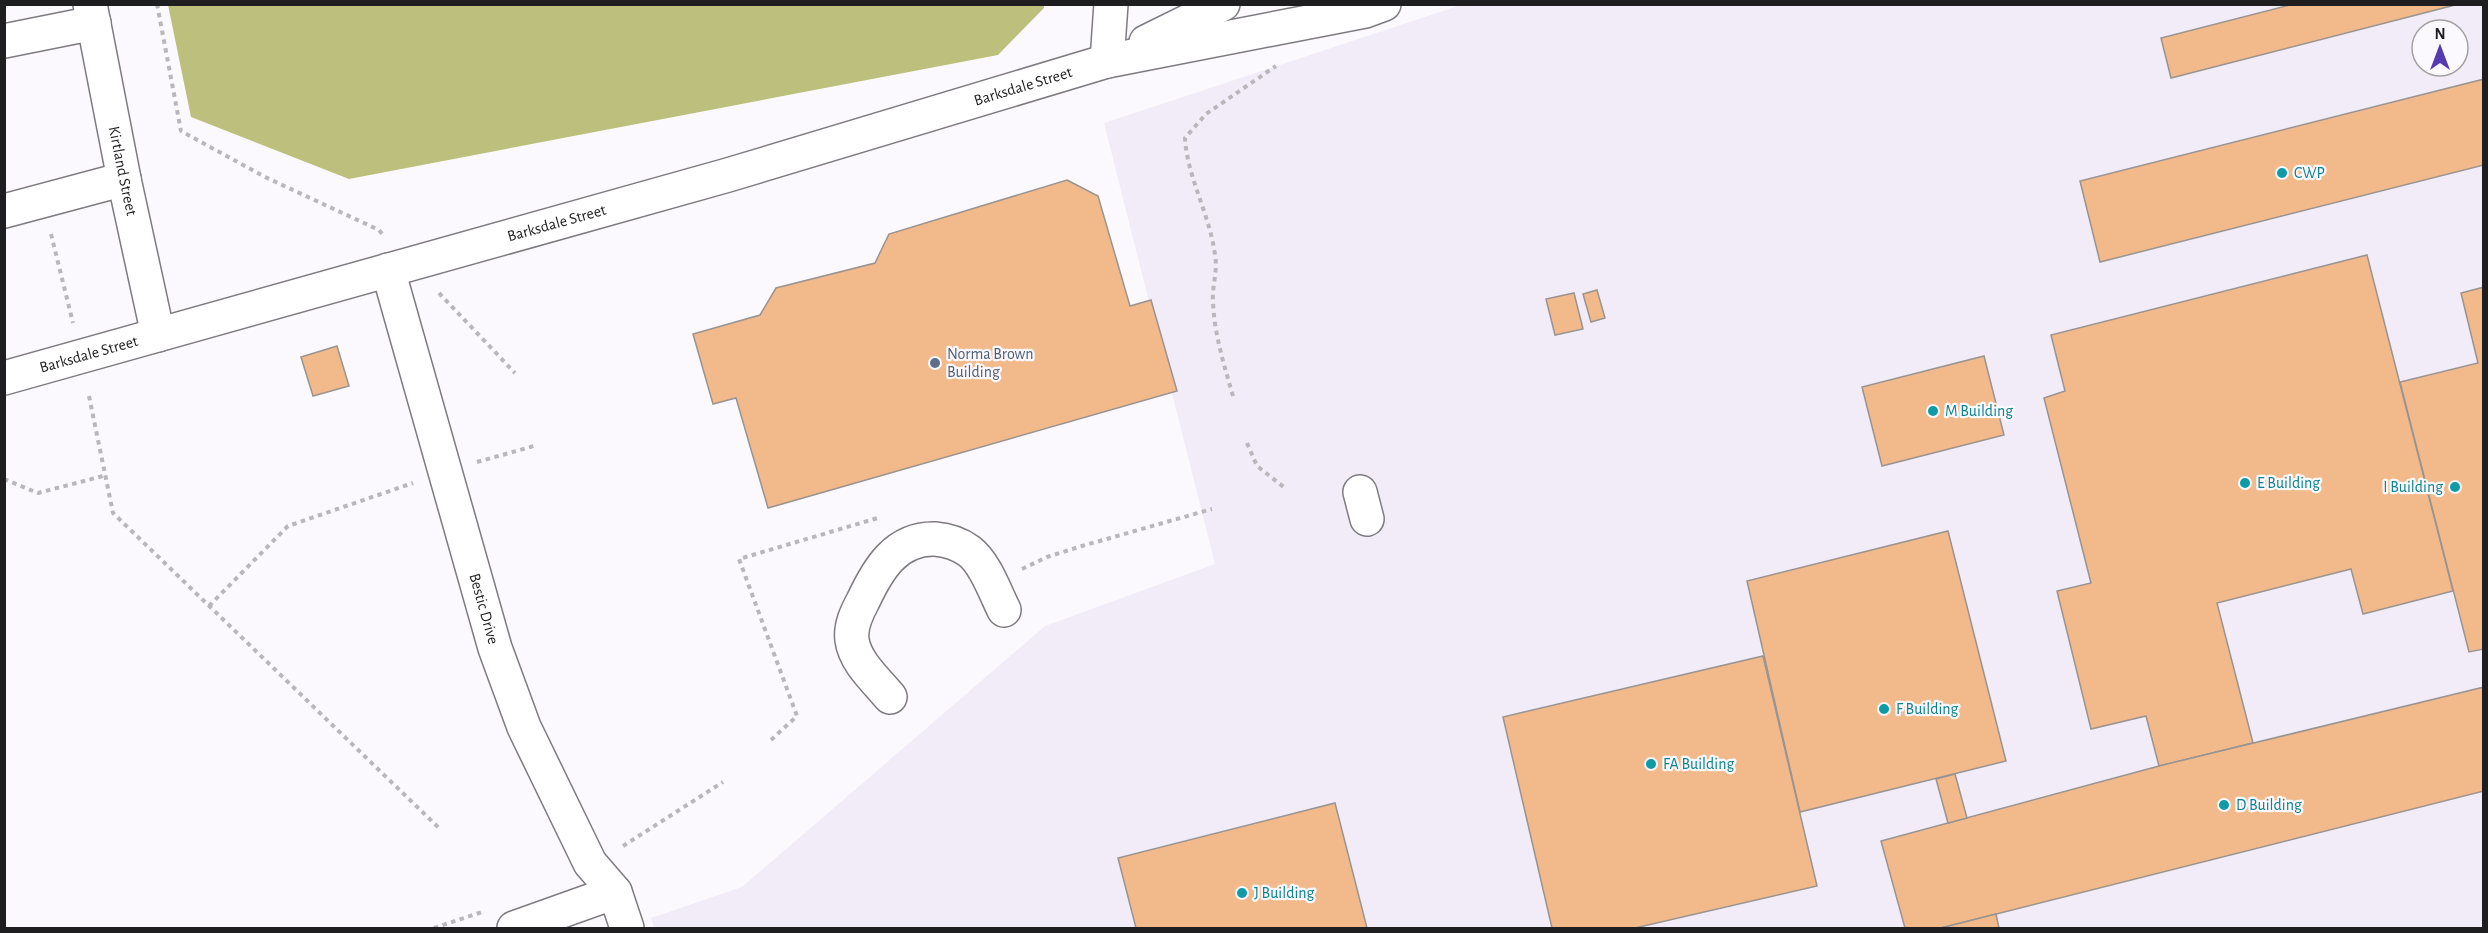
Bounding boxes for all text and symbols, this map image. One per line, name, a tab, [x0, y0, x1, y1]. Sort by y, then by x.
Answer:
north arrow	[2410, 18, 2470, 78]
text: N	[2434, 26, 2446, 42]
street label: Barksdale Street	[972, 64, 1074, 109]
street label: Kirtland Street	[106, 125, 140, 217]
place label: CWP	[2294, 165, 2325, 181]
marker: CWP	[2275, 166, 2289, 180]
street label: Barksdale Street	[506, 202, 608, 244]
street label: Barksdale Street	[38, 333, 140, 376]
place label: Norma Brown Building	[947, 346, 1034, 380]
marker: Norma Brown Building	[928, 356, 942, 370]
place label: M Building	[1945, 403, 2013, 419]
marker: M Building	[1926, 404, 1940, 418]
place label: E Building	[2257, 475, 2320, 491]
marker: E Building	[2238, 476, 2252, 490]
place label: I Building	[2383, 479, 2443, 495]
marker: I Building	[2448, 480, 2462, 494]
street label: Bestic Drive	[466, 571, 501, 646]
place label: F Building	[1896, 701, 1959, 717]
marker: F Building	[1877, 702, 1891, 716]
place label: FA Building	[1663, 756, 1734, 772]
marker: FA Building	[1644, 757, 1658, 771]
place label: D Building	[2236, 797, 2302, 813]
marker: D Building	[2217, 798, 2231, 812]
place label: J Building	[1254, 885, 1315, 901]
marker: J Building	[1235, 886, 1249, 900]

